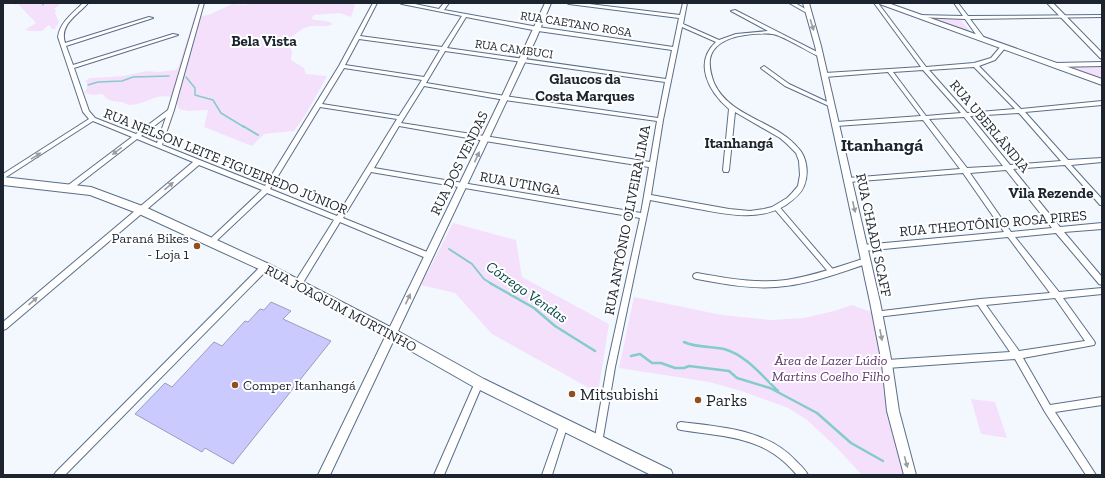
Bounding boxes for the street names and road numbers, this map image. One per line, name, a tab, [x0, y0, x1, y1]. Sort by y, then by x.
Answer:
street label: RUA CAETANO ROSA	[519, 8, 633, 40]
street label: RUA CAMBUCI	[474, 37, 554, 61]
street label: RUA UBERLÂNDIA	[946, 77, 1034, 177]
street label: RUA NELSON LEITE FIGUEIREDO JÚNIOR	[101, 105, 351, 218]
street label: RUA DOS VENDAS	[427, 108, 492, 218]
street label: RUA ANTÔNIO OLIVEIRA LIMA	[601, 123, 654, 317]
street label: RUA UTINGA	[478, 168, 563, 199]
street label: RUA CHAADI SCAFF	[852, 172, 895, 299]
street label: RUA THEOTÔNIO ROSA PIRES	[899, 207, 1088, 240]
street label: RUA JOAQUIM MURTINHO	[262, 261, 420, 356]

